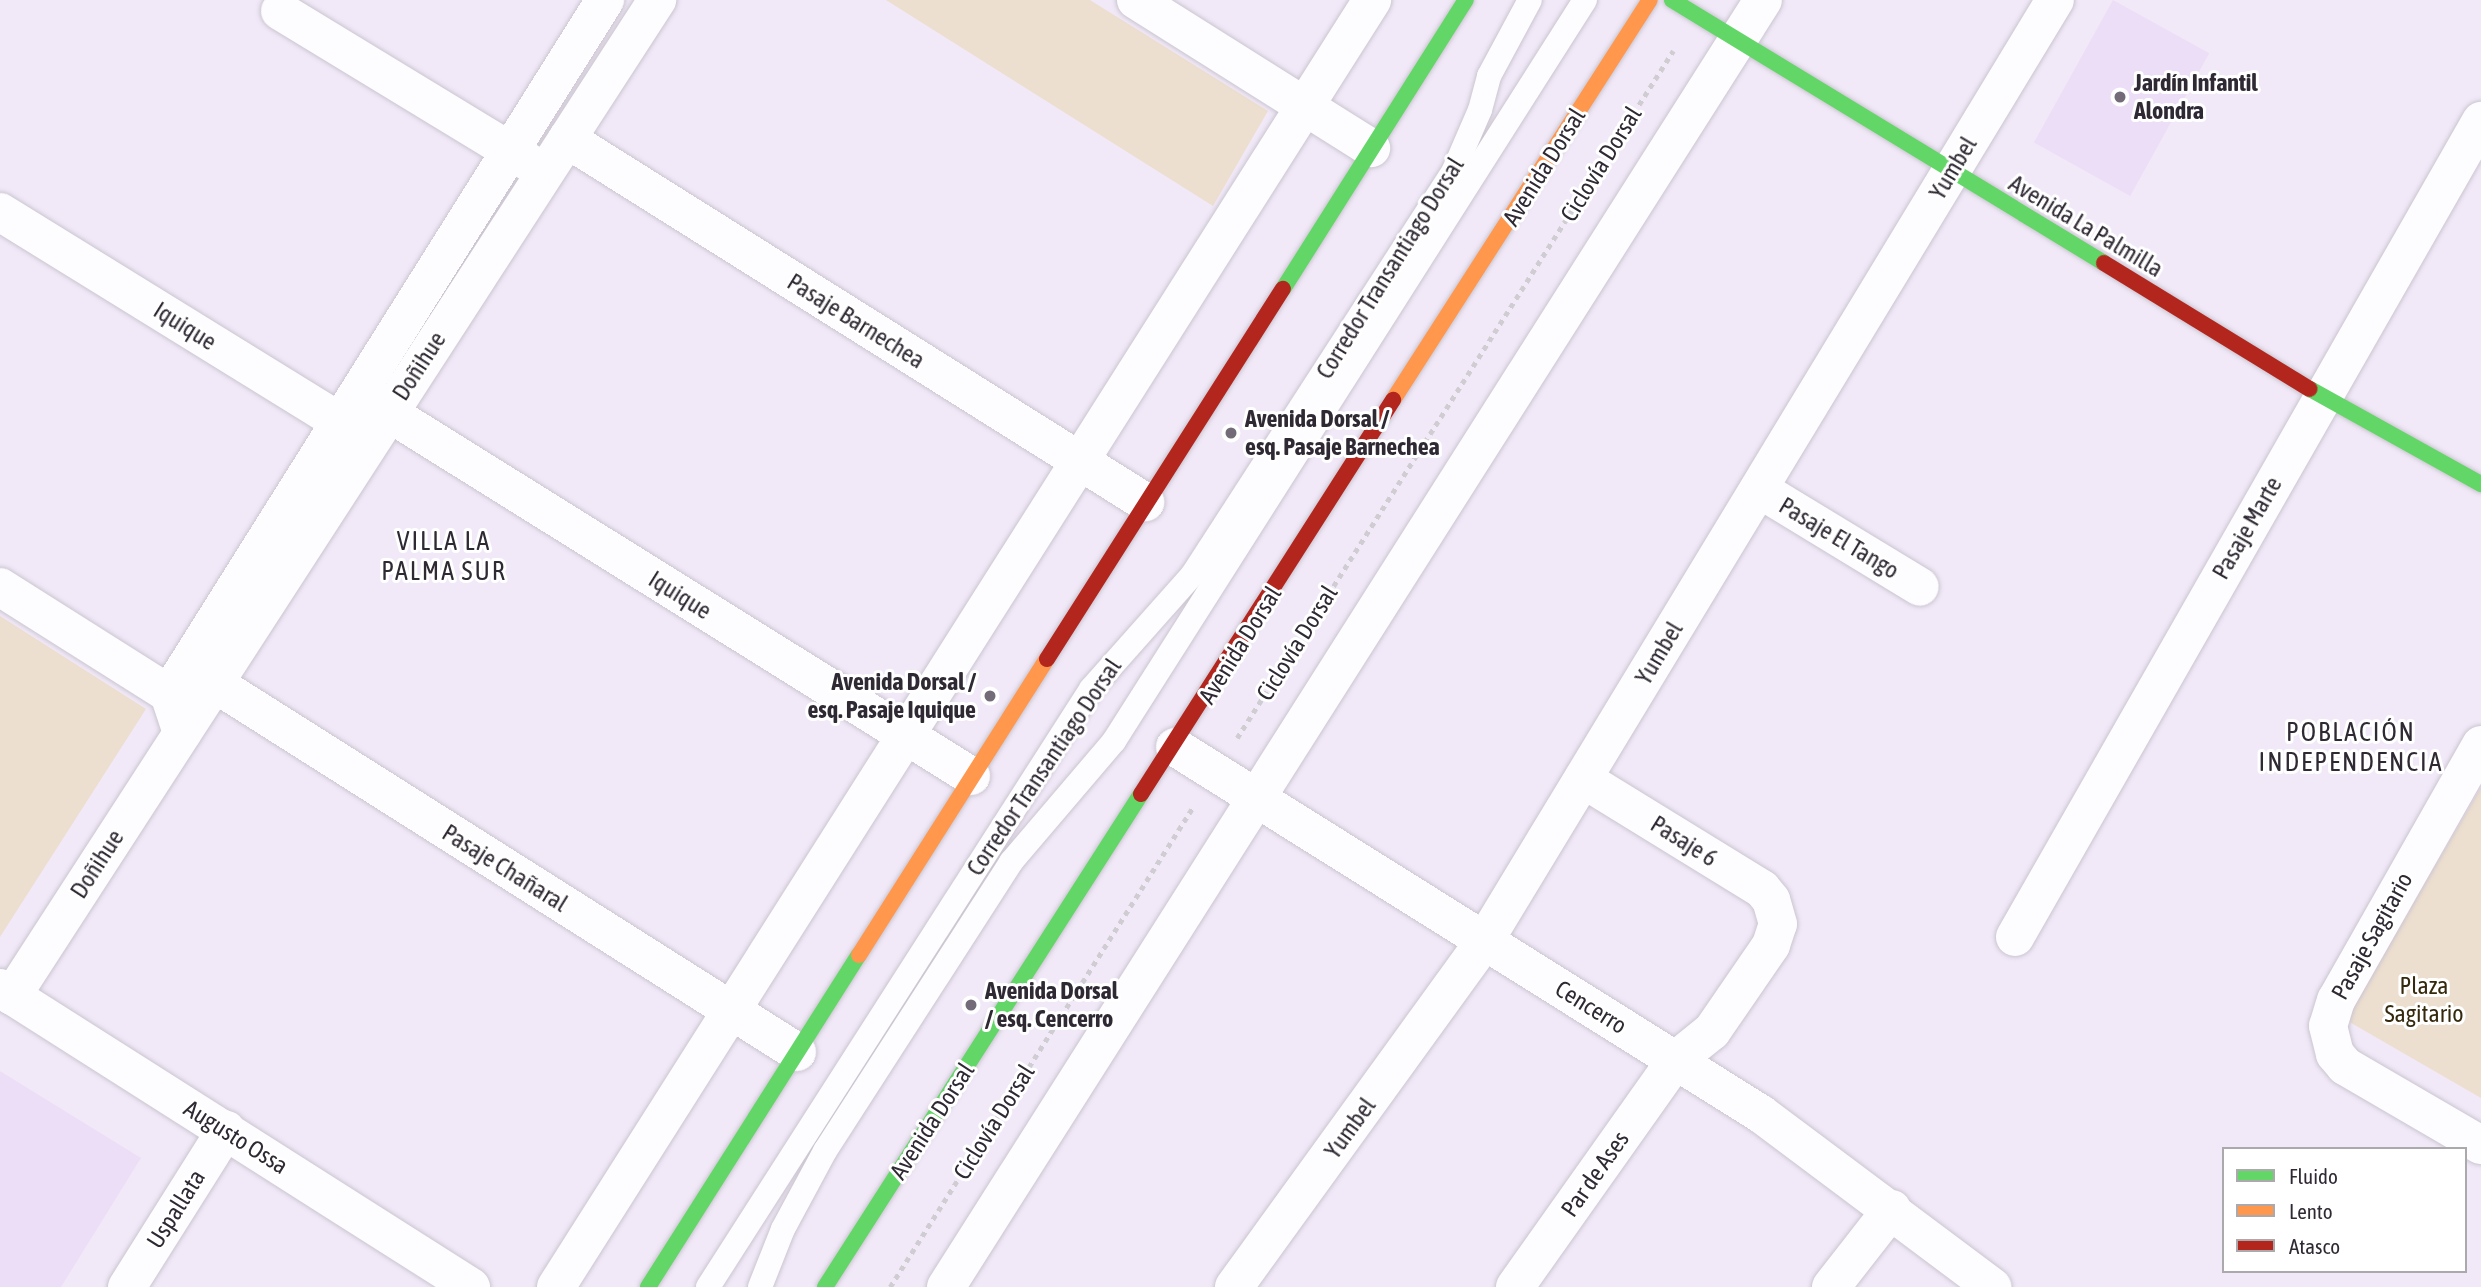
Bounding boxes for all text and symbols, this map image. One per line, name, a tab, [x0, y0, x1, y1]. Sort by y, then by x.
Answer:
place label: Jardín Infantil Alondra	[2134, 69, 2258, 125]
marker: Jardín Infantil Alondra	[2112, 89, 2128, 105]
street label: Ciclovía Dorsal	[1554, 101, 1648, 227]
street label: Avenida Dorsal	[1497, 103, 1591, 231]
street label: Yumbel	[1923, 131, 1983, 205]
street label: Corredor Transantiago Dorsal	[1310, 152, 1470, 384]
street label: Avenida La Palmilla	[2004, 169, 2168, 283]
street label: Pasaje Barnechea	[782, 267, 930, 375]
street label: Iquique	[148, 296, 222, 356]
street label: Doñihue	[386, 326, 452, 406]
place label: Avenida Dorsal / esq. Pasaje Barnechea	[1245, 405, 1440, 461]
marker: Avenida Dorsal / esq. Pasaje Barnechea	[1223, 425, 1239, 441]
street label: Pasaje Marte	[2206, 472, 2288, 584]
street label: Pasaje El Tango	[1774, 491, 1904, 585]
district label: VILLA LA PALMA SUR	[382, 526, 506, 588]
street label: Iquique	[643, 565, 717, 625]
street label: Ciclovía Dorsal	[1250, 580, 1344, 706]
street label: Avenida Dorsal	[1193, 581, 1287, 709]
street label: Yumbel	[1629, 616, 1689, 690]
street label: Corredor Transantiago Dorsal	[961, 653, 1127, 881]
place label: Avenida Dorsal / esq. Pasaje Iquique	[807, 668, 976, 724]
marker: Avenida Dorsal / esq. Pasaje Iquique	[982, 688, 998, 704]
district label: POBLACIÓN INDEPENDENCIA	[2260, 717, 2442, 778]
street label: Pasaje 6	[1645, 809, 1723, 873]
street label: Pasaje Chañaral	[437, 818, 573, 918]
street label: Doñihue	[64, 824, 130, 904]
street label: Pasaje Sagitario	[2325, 867, 2419, 1005]
park label: Plaza Sagitario	[2384, 972, 2464, 1028]
street label: Cencerro	[1550, 974, 1632, 1040]
place label: Avenida Dorsal / esq. Cencerro	[985, 977, 1118, 1033]
marker: Avenida Dorsal / esq. Cencerro	[963, 997, 979, 1013]
street label: Avenida Dorsal	[884, 1057, 980, 1185]
street label: Ciclovía Dorsal	[947, 1059, 1041, 1185]
street label: Yumbel	[1318, 1092, 1382, 1164]
street label: Augusto Ossa	[179, 1094, 293, 1180]
street label: Par de Ases	[1555, 1126, 1635, 1222]
legend	[2222, 1147, 2467, 1273]
street label: Uspallata	[141, 1164, 211, 1254]
text: Fluido	[2289, 1164, 2338, 1188]
text: Lento	[2289, 1199, 2333, 1223]
text: Atasco	[2289, 1234, 2340, 1258]

